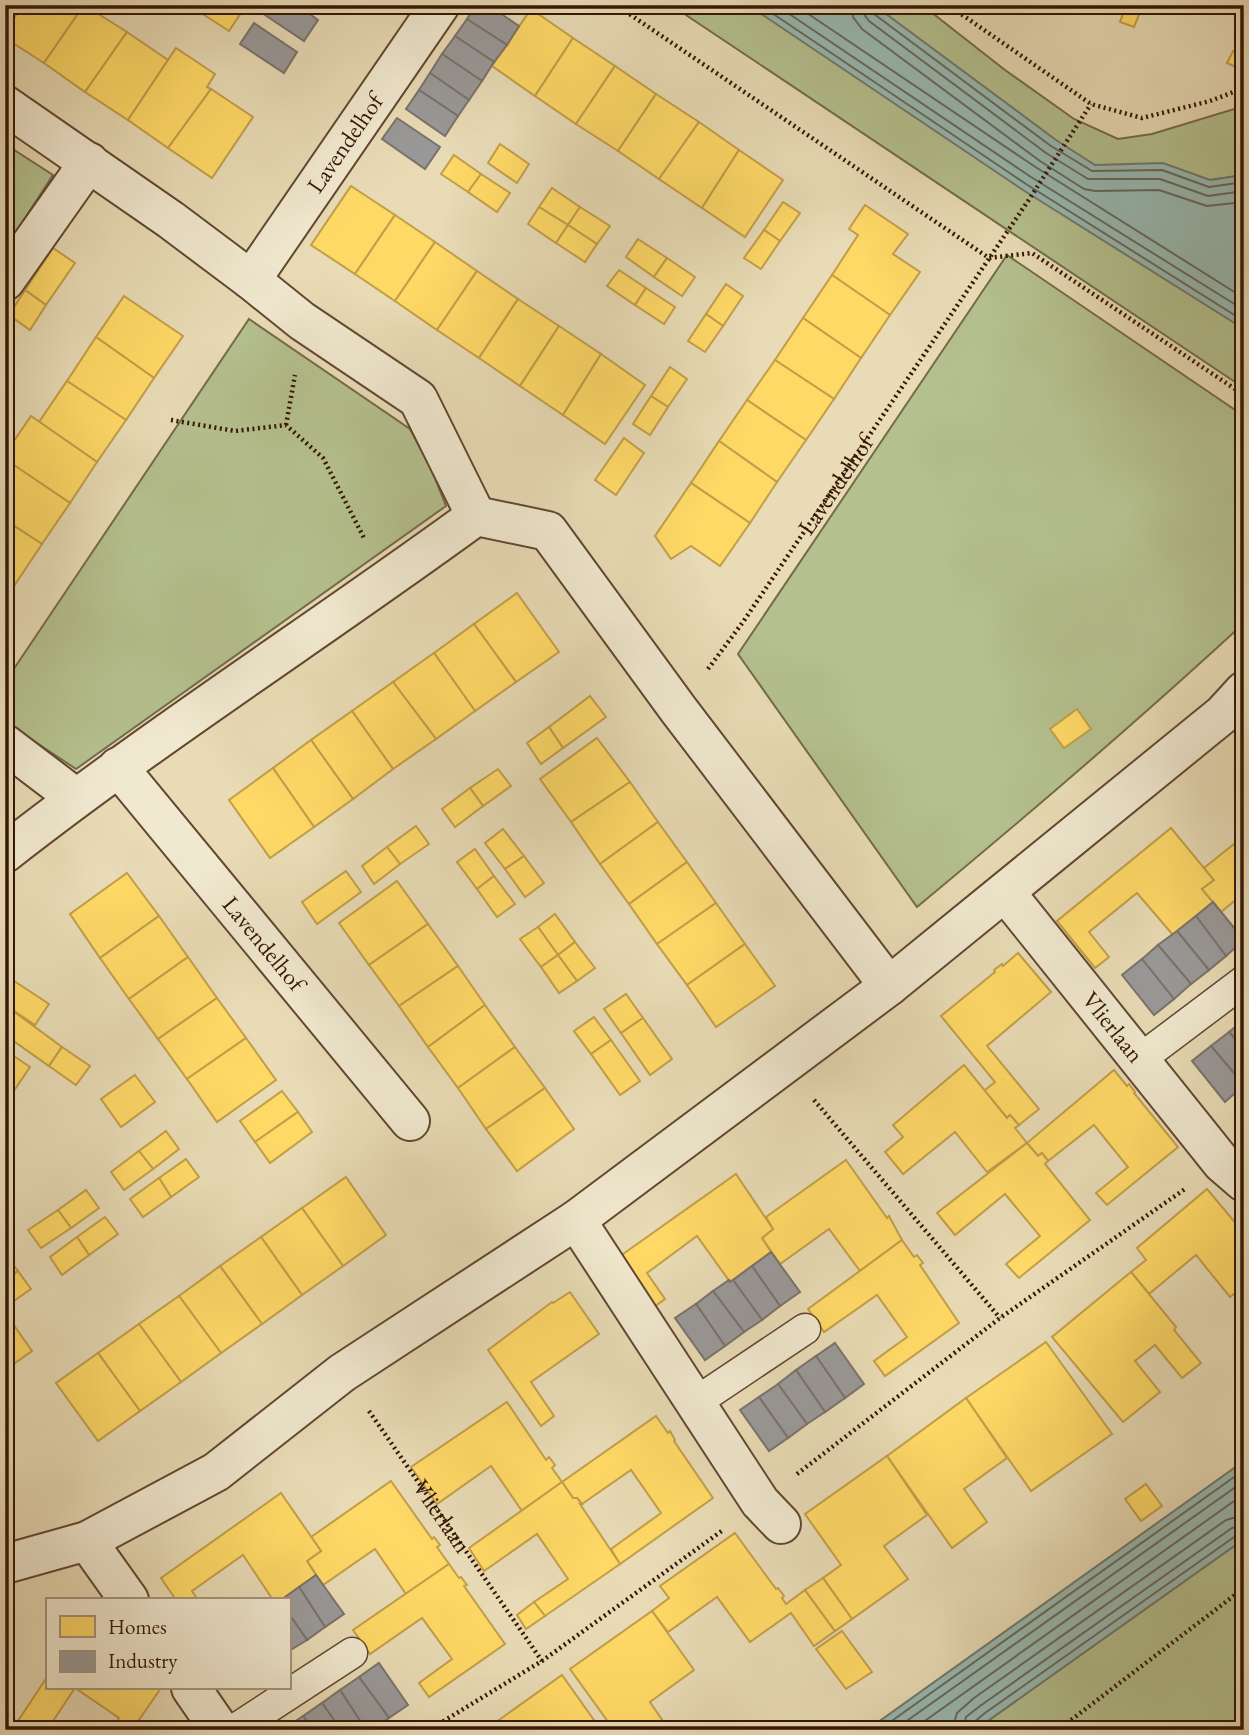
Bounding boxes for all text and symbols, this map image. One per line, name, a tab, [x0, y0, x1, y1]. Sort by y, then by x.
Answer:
street label: Lavendelhof	[299, 84, 392, 199]
street label: Lavendelhof	[790, 426, 882, 541]
street label: Lavendelhof	[216, 889, 315, 1000]
street label: Vlierlaan	[1076, 985, 1152, 1069]
street label: Vlierlaan	[406, 1473, 479, 1559]
legend	[46, 1598, 290, 1690]
text: Homes	[108, 1613, 167, 1640]
text: Industry	[108, 1647, 178, 1674]

